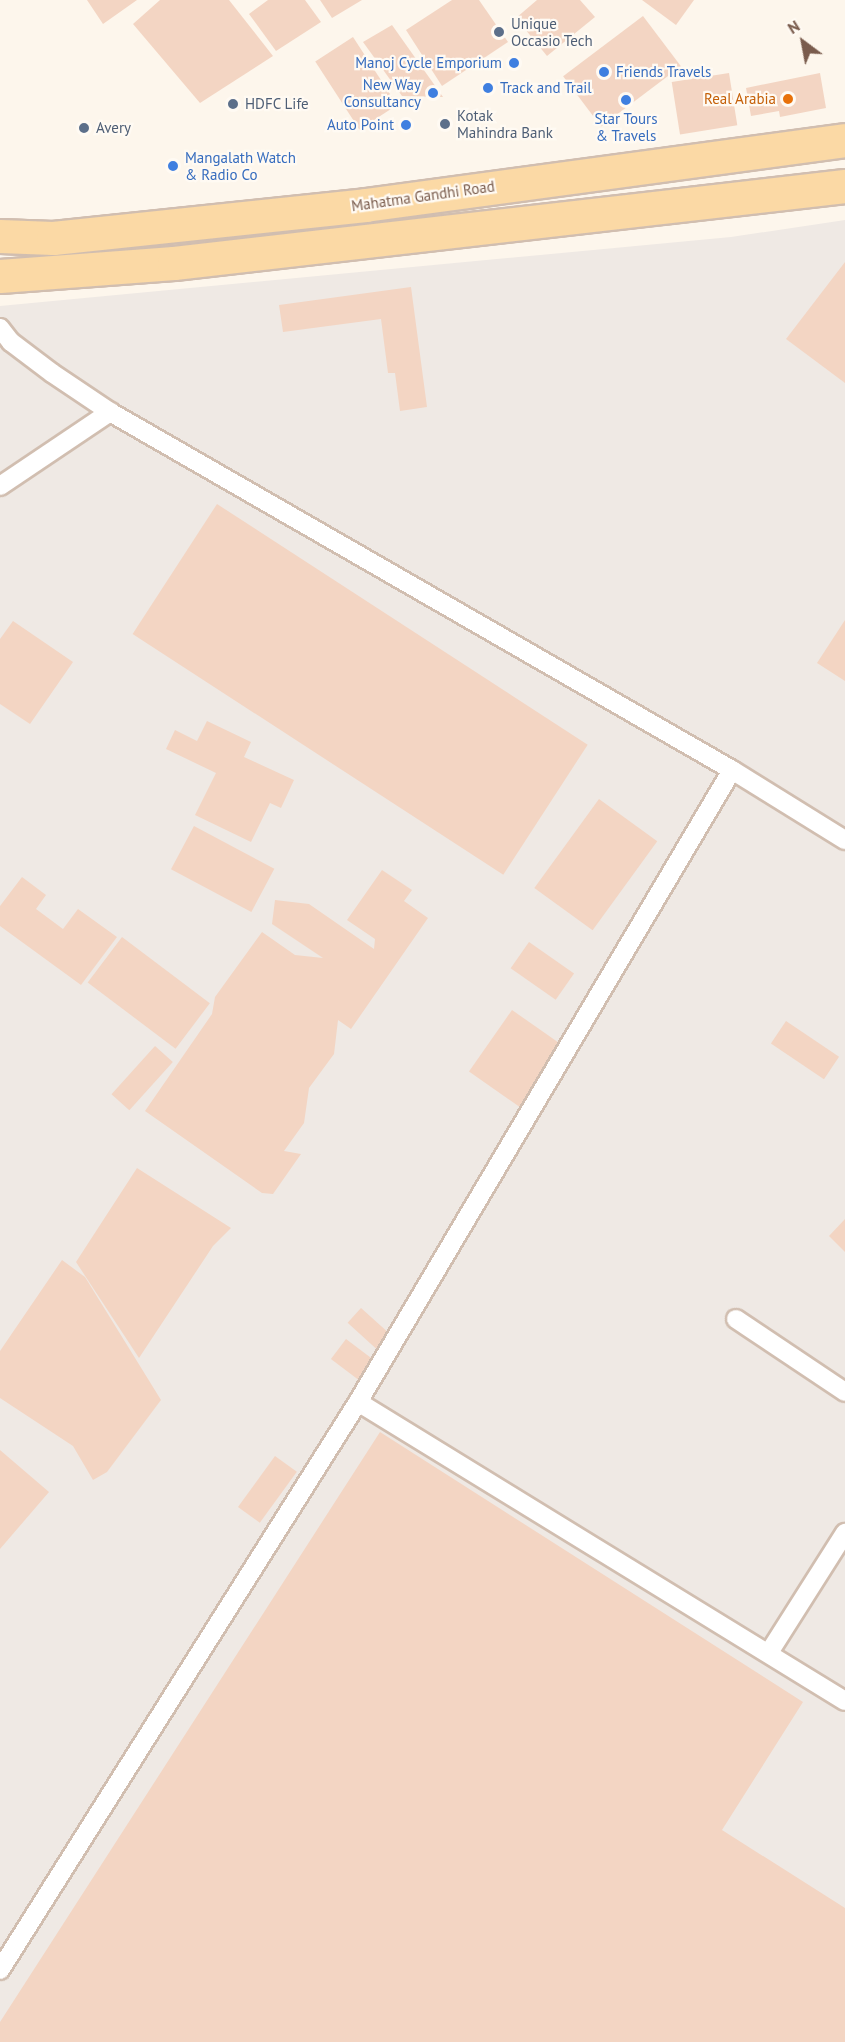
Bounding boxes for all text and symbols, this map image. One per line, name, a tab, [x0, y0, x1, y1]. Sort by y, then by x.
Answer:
north arrow	[773, 12, 833, 72]
place label: Unique Occasio Tech	[511, 14, 593, 49]
text: N	[784, 15, 803, 38]
marker: Unique Occasio Tech	[492, 25, 506, 39]
place label: Manoj Cycle Emporium	[355, 54, 502, 72]
marker: Manoj Cycle Emporium	[507, 56, 521, 70]
place label: Friends Travels	[616, 63, 712, 81]
marker: Friends Travels	[597, 65, 611, 79]
place label: New Way Consultancy	[344, 75, 421, 110]
place label: Track and Trail	[500, 79, 593, 97]
marker: Track and Trail	[481, 81, 495, 95]
marker: New Way Consultancy	[426, 86, 440, 100]
place label: Real Arabia	[703, 90, 776, 108]
marker: Real Arabia	[781, 92, 795, 106]
marker: Star Tours & Travels	[619, 93, 633, 107]
place label: HDFC Life	[245, 95, 309, 113]
marker: HDFC Life	[226, 97, 240, 111]
place label: Kotak Mahindra Bank	[457, 106, 553, 141]
place label: Star Tours & Travels	[594, 109, 658, 144]
place label: Auto Point	[327, 116, 394, 134]
marker: Kotak Mahindra Bank	[438, 117, 452, 131]
marker: Auto Point	[399, 118, 413, 132]
place label: Avery	[96, 119, 131, 137]
marker: Avery	[77, 121, 91, 135]
place label: Mangalath Watch & Radio Co	[185, 148, 296, 183]
marker: Mangalath Watch & Radio Co	[166, 159, 180, 173]
street label: Mahatma Gandhi Road	[350, 177, 496, 215]

